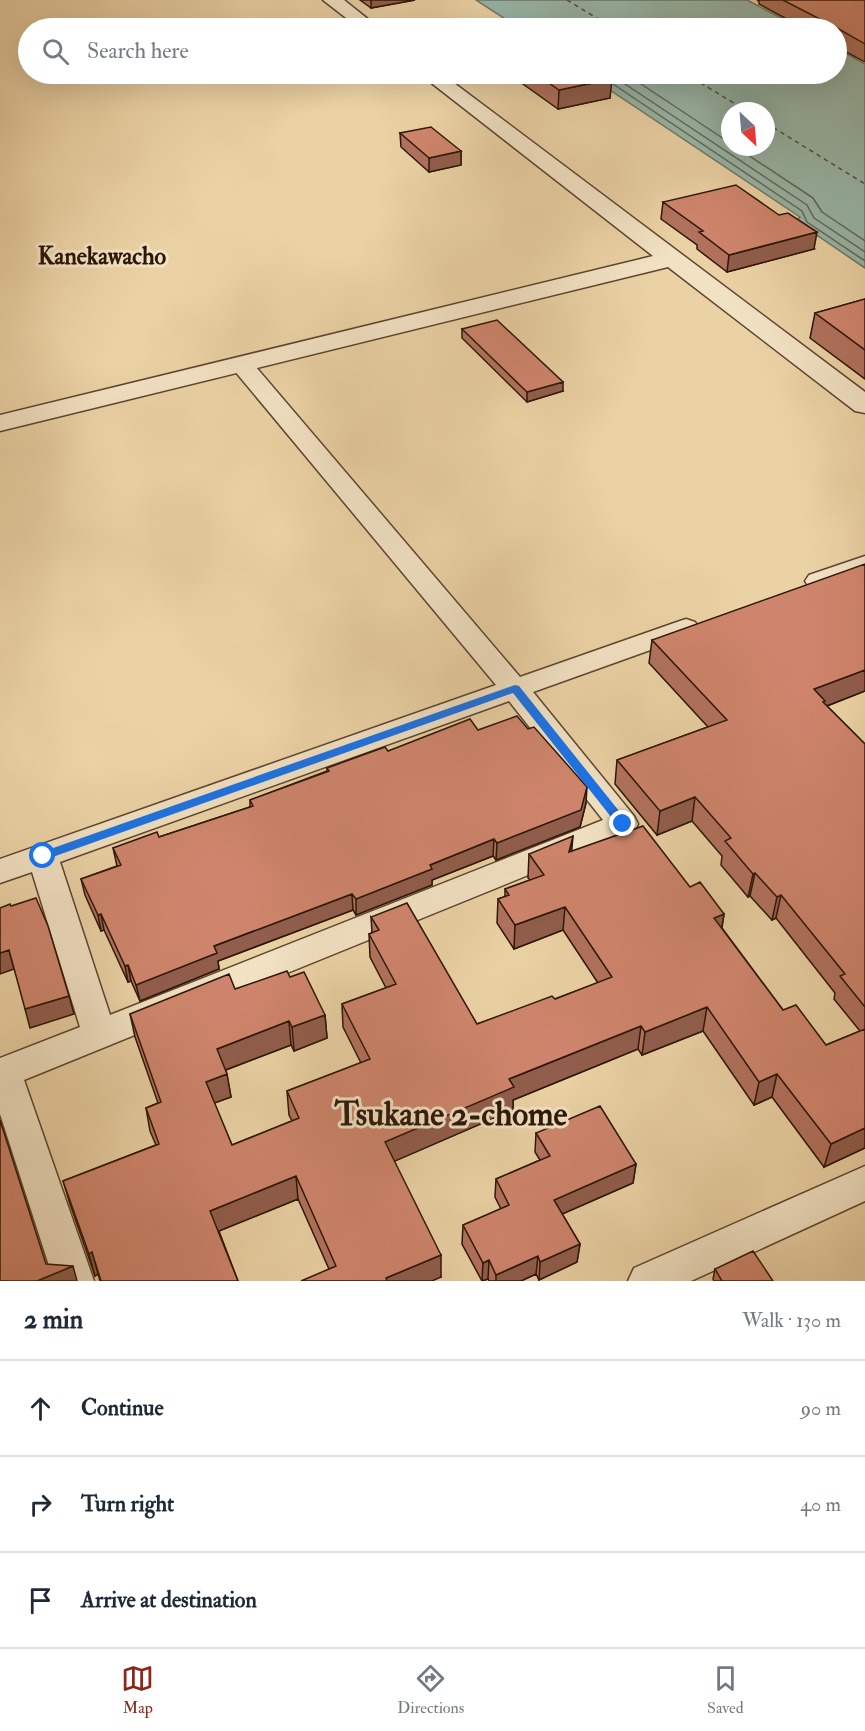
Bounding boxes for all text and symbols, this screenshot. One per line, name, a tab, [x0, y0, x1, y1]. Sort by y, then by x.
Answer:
search box	[18, 18, 847, 84]
icon: search	[39, 35, 72, 68]
text: Search here	[87, 37, 189, 65]
north arrow	[721, 102, 775, 156]
district label: Kanekawacho	[38, 241, 167, 272]
route end	[609, 810, 635, 836]
route start	[29, 842, 55, 868]
district label: Tsukane 2-chome	[334, 1094, 568, 1135]
text: 2 min	[24, 1304, 83, 1336]
text: Walk · 130 m	[742, 1308, 841, 1333]
icon: ahead	[24, 1392, 57, 1425]
text: Continue	[81, 1394, 164, 1422]
text: 90 m	[801, 1396, 841, 1421]
icon: right	[24, 1488, 57, 1521]
text: Turn right	[81, 1490, 174, 1518]
text: 40 m	[800, 1492, 841, 1517]
icon: arrive	[24, 1584, 57, 1617]
text: Arrive at destination	[81, 1586, 257, 1614]
tab: Map	[121, 1662, 154, 1718]
tab: Directions	[397, 1662, 464, 1718]
tab: Saved	[707, 1662, 744, 1718]

